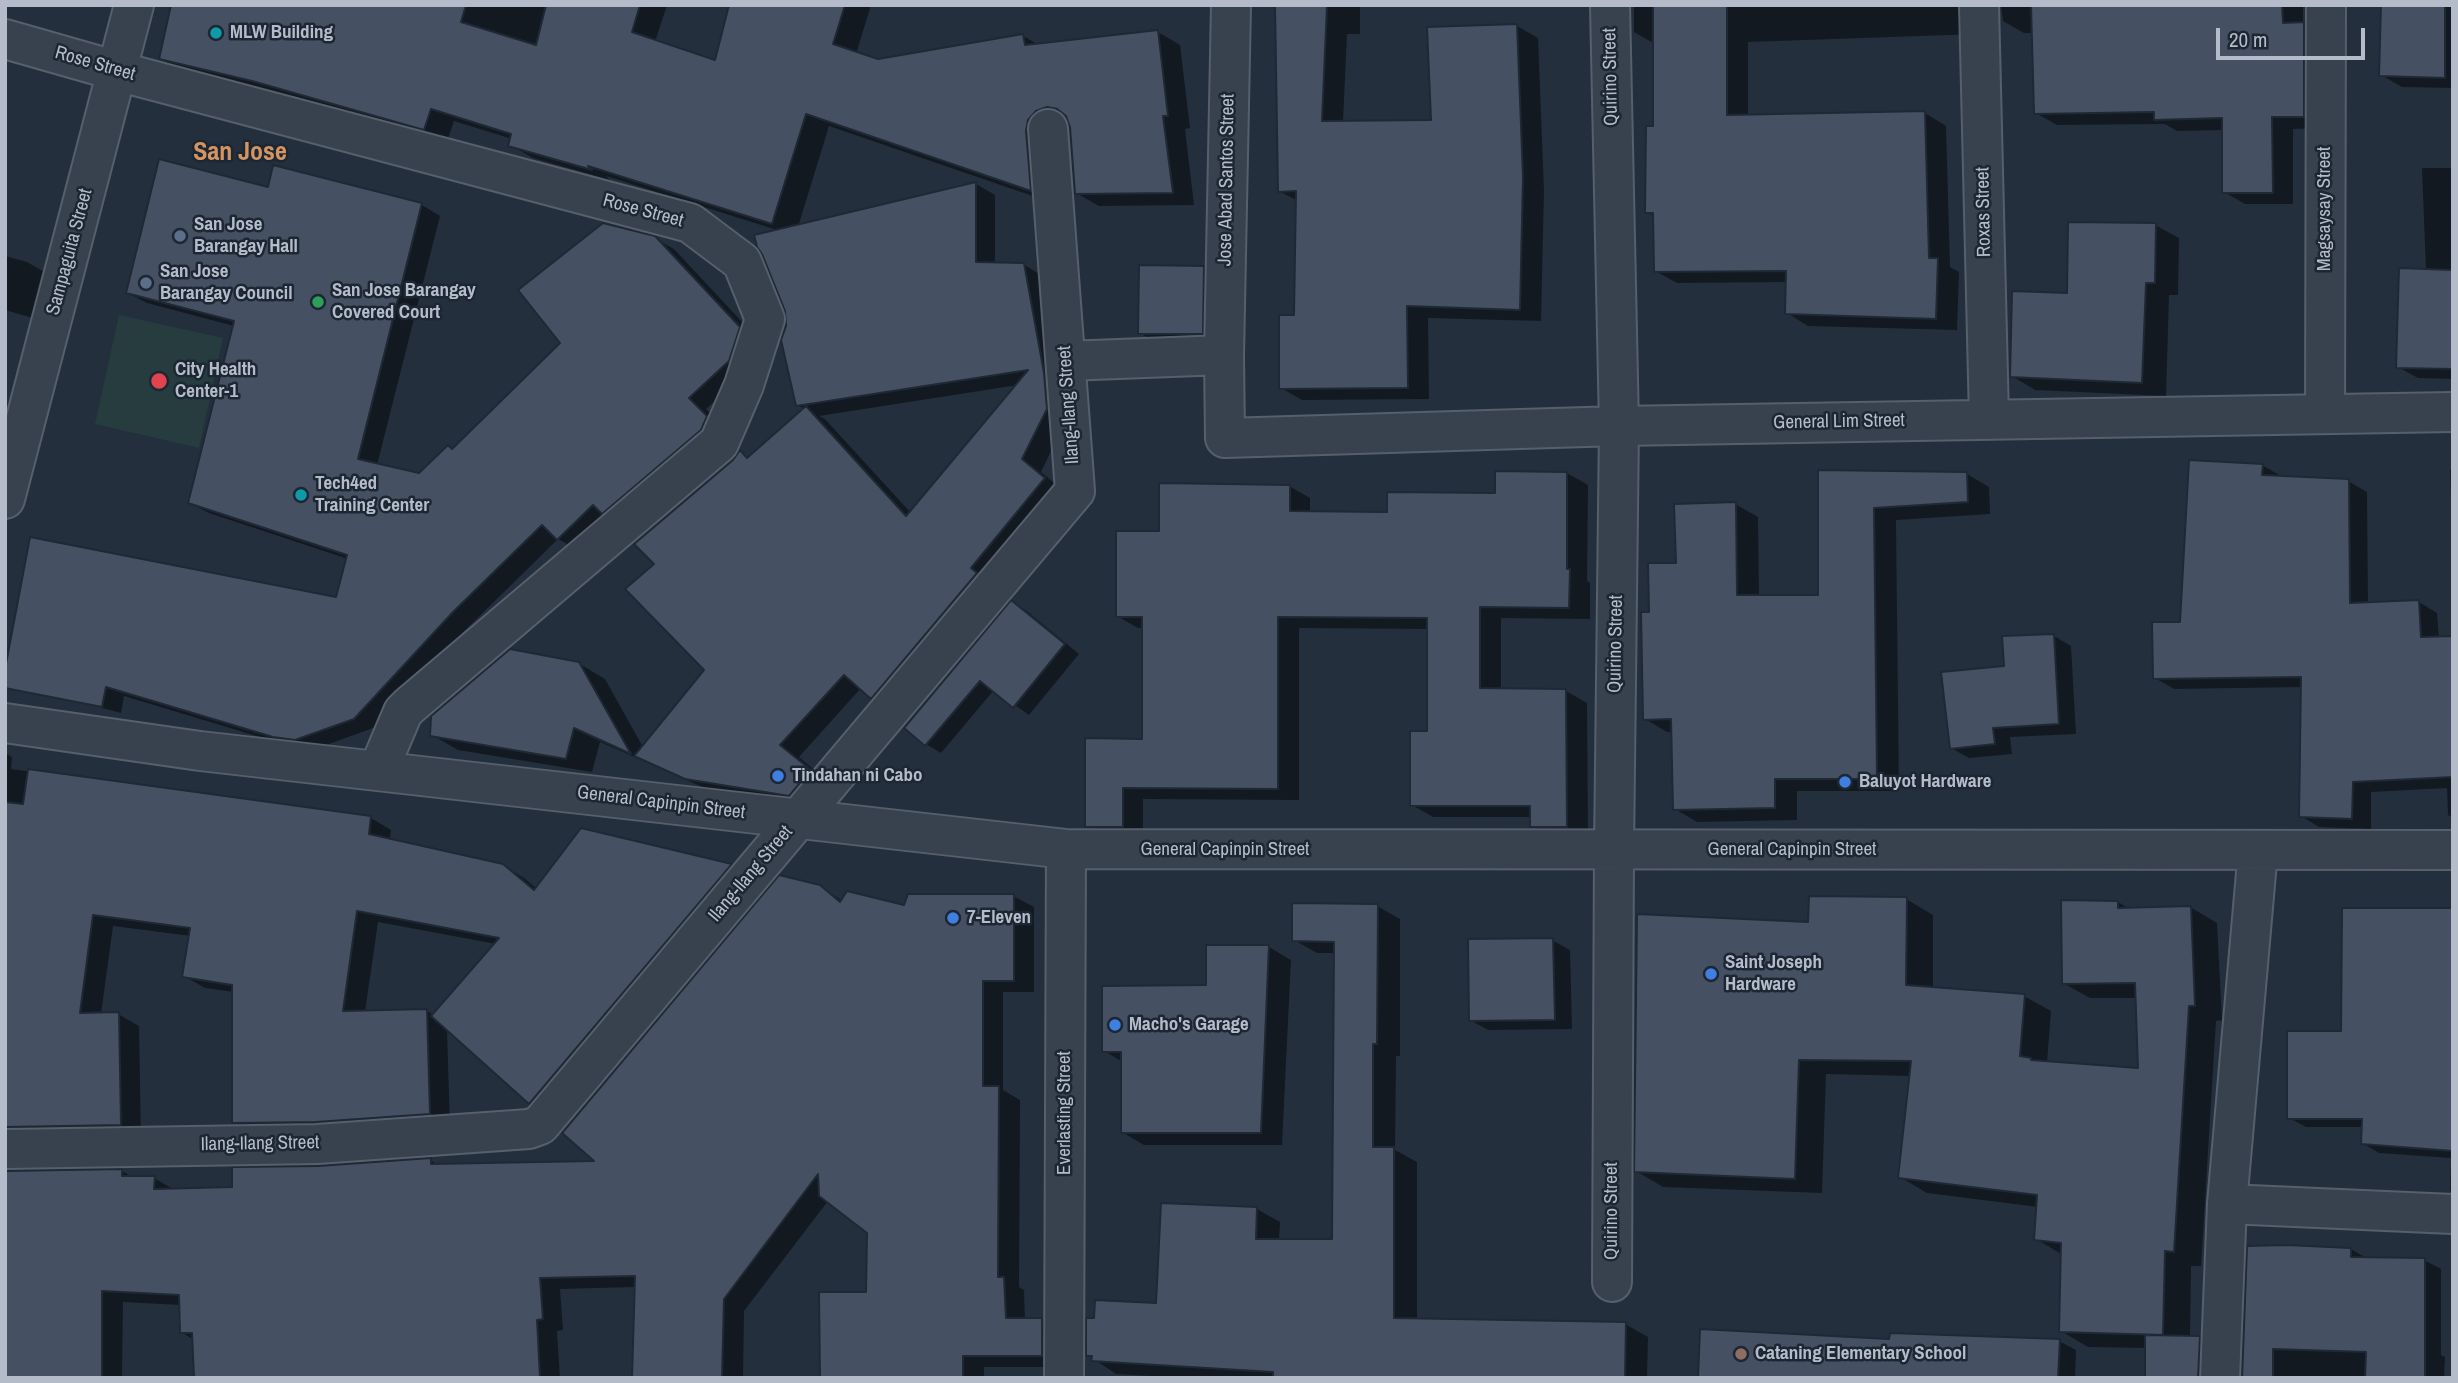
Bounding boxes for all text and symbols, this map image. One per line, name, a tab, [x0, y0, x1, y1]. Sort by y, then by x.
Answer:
scale bar	[2220, 14, 2369, 58]
place label: MLW Building	[230, 22, 333, 44]
marker: MLW Building	[208, 25, 224, 41]
text: 20 m	[2229, 25, 2267, 54]
street label: Quirino Street	[1599, 28, 1623, 126]
street label: Rose Street	[52, 42, 138, 86]
street label: Jose Abad Santos Street	[1214, 94, 1240, 266]
district label: San Jose	[193, 137, 287, 169]
street label: Magsaysay Street	[2314, 147, 2336, 271]
street label: Roxas Street	[1972, 167, 1996, 257]
street label: Sampaguita Street	[42, 186, 98, 318]
street label: Rose Street	[600, 189, 686, 233]
place label: San Jose Barangay Hall	[194, 214, 298, 258]
marker: San Jose Barangay Hall	[172, 228, 188, 244]
place label: San Jose Barangay Council	[160, 261, 292, 305]
marker: San Jose Barangay Council	[138, 275, 154, 291]
place label: San Jose Barangay Covered Court	[332, 280, 476, 324]
marker: San Jose Barangay Covered Court	[310, 294, 326, 310]
street label: Ilang-Ilang Street	[1053, 345, 1085, 465]
place label: City Health Center-1	[175, 359, 256, 403]
marker: City Health Center-1	[149, 371, 169, 391]
street label: General Lim Street	[1773, 409, 1905, 435]
place label: Tech4ed Training Center	[315, 473, 429, 517]
marker: Tech4ed Training Center	[293, 487, 309, 503]
street label: Quirino Street	[1604, 595, 1628, 693]
place label: Tindahan ni Cabo	[792, 765, 922, 787]
marker: Tindahan ni Cabo	[770, 768, 786, 784]
place label: Baluyot Hardware	[1859, 771, 1991, 793]
marker: Baluyot Hardware	[1837, 774, 1853, 790]
street label: General Capinpin Street	[576, 781, 746, 825]
street label: Ilang-Ilang Street	[704, 821, 798, 927]
street label: General Capinpin Street	[1141, 839, 1309, 861]
street label: General Capinpin Street	[1708, 839, 1876, 861]
place label: 7-Eleven	[967, 907, 1031, 929]
marker: 7-Eleven	[945, 910, 961, 926]
place label: Saint Joseph Hardware	[1725, 952, 1822, 996]
marker: Saint Joseph Hardware	[1703, 966, 1719, 982]
place label: Macho's Garage	[1129, 1014, 1249, 1036]
marker: Macho's Garage	[1107, 1017, 1123, 1033]
street label: Everlasting Street	[1054, 1051, 1076, 1175]
street label: Ilang-Ilang Street	[200, 1132, 320, 1156]
street label: Quirino Street	[1601, 1162, 1623, 1260]
place label: Cataning Elementary School	[1755, 1343, 1966, 1365]
marker: Cataning Elementary School	[1733, 1346, 1749, 1362]

